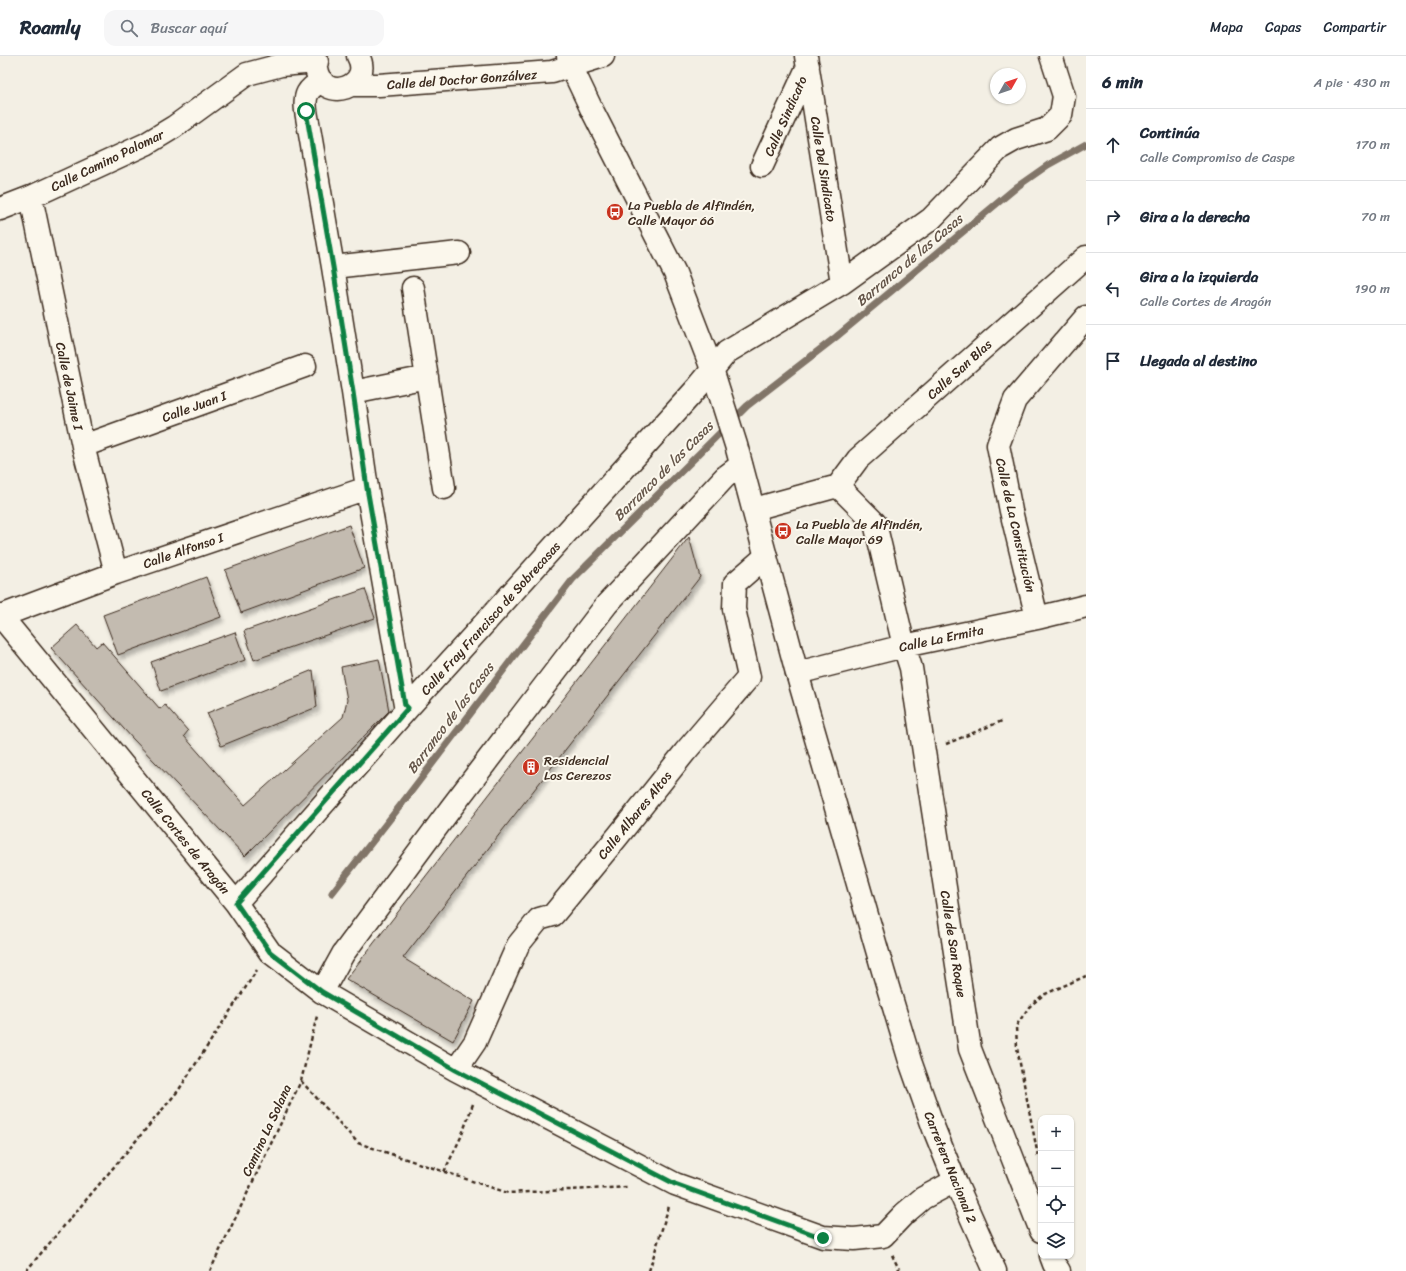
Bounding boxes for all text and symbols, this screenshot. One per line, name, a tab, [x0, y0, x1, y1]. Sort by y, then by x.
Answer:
search box	[104, 10, 384, 46]
text: Roamly	[20, 11, 80, 44]
text: Buscar aquí	[150, 15, 227, 41]
text: Mapa	[1210, 15, 1243, 40]
text: Capas	[1265, 15, 1302, 40]
text: Compartir	[1324, 15, 1386, 40]
icon: search	[118, 17, 140, 39]
street label: Calle del Doctor Gonzálvez	[386, 63, 539, 96]
text: 6 min	[1102, 67, 1143, 97]
north arrow	[990, 68, 1026, 104]
text: A pie · 430 m	[1314, 71, 1390, 94]
street label: Calle Sindicato	[757, 72, 814, 160]
route start	[297, 102, 315, 120]
street label: Calle Del Sindicato	[804, 115, 843, 224]
text: Continúa	[1140, 120, 1199, 146]
street label: Calle Camino Palomar	[47, 123, 169, 198]
text: 170 m	[1355, 133, 1390, 156]
icon: ahead	[1102, 134, 1124, 156]
text: Calle Compromiso de Caspe	[1140, 146, 1295, 169]
place label: La Puebla de Alfindén, Calle Mayor 66	[628, 194, 755, 232]
bus stop icon: La Puebla de Alfindén, Calle Mayor 66	[605, 202, 625, 222]
text: Gira a la derecha	[1140, 204, 1250, 230]
text: 70 m	[1361, 205, 1390, 228]
water label: Barranco de las Casas	[850, 206, 970, 313]
icon: right	[1102, 206, 1124, 228]
text: Gira a la izquierda	[1140, 264, 1258, 290]
text: 190 m	[1355, 277, 1390, 300]
icon: left	[1102, 278, 1124, 300]
text: Calle Cortes de Aragón	[1140, 290, 1271, 313]
street label: Calle San Blas	[921, 333, 997, 405]
street label: Calle de Jaime I	[49, 340, 90, 433]
text: Llegada al destino	[1140, 348, 1257, 374]
icon: arrive	[1102, 350, 1124, 372]
street label: Calle Juan I	[159, 384, 231, 429]
water label: Barranco de las Casas	[607, 414, 721, 528]
street label: Calle de La Constitución	[989, 456, 1042, 595]
place label: La Puebla de Alfindén, Calle Mayor 69	[796, 513, 923, 551]
bus stop icon: La Puebla de Alfindén, Calle Mayor 69	[773, 521, 793, 541]
street label: Calle Alfonso I	[140, 526, 227, 575]
street label: Calle Fray Francisco de Sobrecasas	[415, 536, 566, 701]
street label: Calle La Ermita	[897, 618, 986, 659]
water label: Barranco de las Casas	[400, 656, 502, 779]
place label: Residencial Los Cerezos	[544, 749, 612, 787]
building icon: Residencial Los Cerezos	[521, 757, 541, 777]
street label: Calle Albares Altos	[591, 765, 678, 865]
street label: Calle Cortes de Aragón	[135, 783, 236, 900]
street label: Calle de San Roque	[934, 889, 973, 1000]
street label: Camino La Solana	[235, 1080, 298, 1180]
street label: Carretera Nacional 2	[918, 1108, 984, 1227]
map controls	[1038, 1115, 1074, 1259]
button: +	[1038, 1115, 1074, 1151]
button: −	[1038, 1151, 1074, 1187]
button: locate	[1038, 1187, 1074, 1223]
button: layers	[1038, 1223, 1074, 1259]
route end	[814, 1229, 832, 1247]

